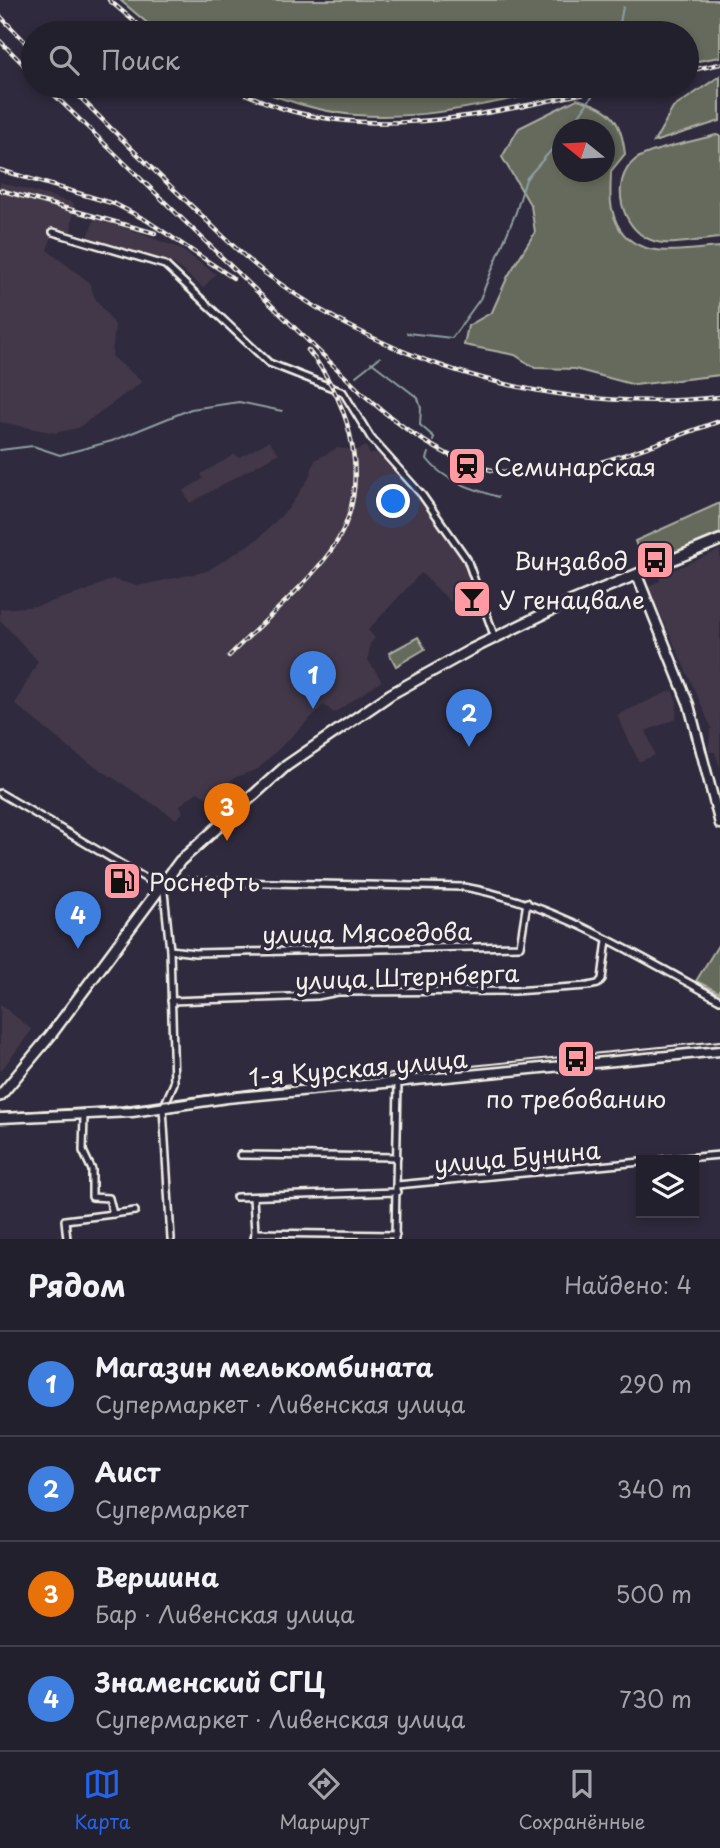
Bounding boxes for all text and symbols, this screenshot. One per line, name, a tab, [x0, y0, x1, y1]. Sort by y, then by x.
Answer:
search box	[21, 21, 699, 98]
text: Поиск	[101, 40, 180, 79]
icon: search	[45, 41, 83, 79]
north arrow	[552, 119, 615, 182]
station icon: Семинарская	[446, 445, 488, 487]
place label: Семинарская	[494, 448, 656, 484]
your location	[376, 484, 410, 518]
bus stop icon: Винзавод	[634, 539, 676, 581]
place label: Винзавод	[514, 542, 628, 578]
bar icon: У генацвале	[451, 578, 493, 620]
place label: У генацвале	[499, 581, 645, 617]
pin: 1	[290, 651, 336, 709]
pin: 2	[446, 689, 492, 747]
pin: 3	[204, 783, 250, 841]
fuel station icon: Роснефть	[101, 860, 143, 902]
place label: Роснефть	[149, 863, 260, 899]
pin: 4	[55, 891, 101, 949]
street label: улица Мясоедова	[262, 912, 472, 952]
street label: улица Штернберга	[294, 954, 520, 998]
bus stop icon: по требованию	[555, 1038, 597, 1080]
street label: 1-я Курская улица	[247, 1040, 469, 1094]
place label: по требованию	[486, 1080, 666, 1116]
street label: улица Бунина	[432, 1131, 602, 1181]
map controls	[636, 1155, 699, 1218]
button: layers	[636, 1155, 699, 1218]
text: Рядом	[28, 1262, 126, 1307]
text: Найдено: 4	[564, 1267, 692, 1302]
text: Магазин мелькомбината	[95, 1347, 434, 1386]
text: 1	[46, 1366, 57, 1401]
text: 290 m	[619, 1366, 692, 1401]
text: Супермаркет · Ливенская улица	[95, 1386, 465, 1421]
text: Аист	[95, 1452, 160, 1491]
text: 2	[43, 1471, 59, 1506]
text: 340 m	[617, 1471, 692, 1506]
text: Супермаркет	[95, 1491, 249, 1526]
text: Вершина	[95, 1557, 219, 1596]
text: 3	[43, 1576, 59, 1611]
text: 500 m	[615, 1576, 692, 1611]
text: Бар · Ливенская улица	[95, 1596, 354, 1631]
text: Знаменский СГЦ	[95, 1662, 325, 1701]
text: 4	[43, 1681, 59, 1716]
text: 730 m	[619, 1681, 692, 1716]
text: Супермаркет · Ливенская улица	[95, 1701, 465, 1736]
tab: Карта	[75, 1765, 130, 1835]
tab: Маршрут	[279, 1765, 369, 1835]
tab: Сохранённые	[518, 1765, 645, 1835]

